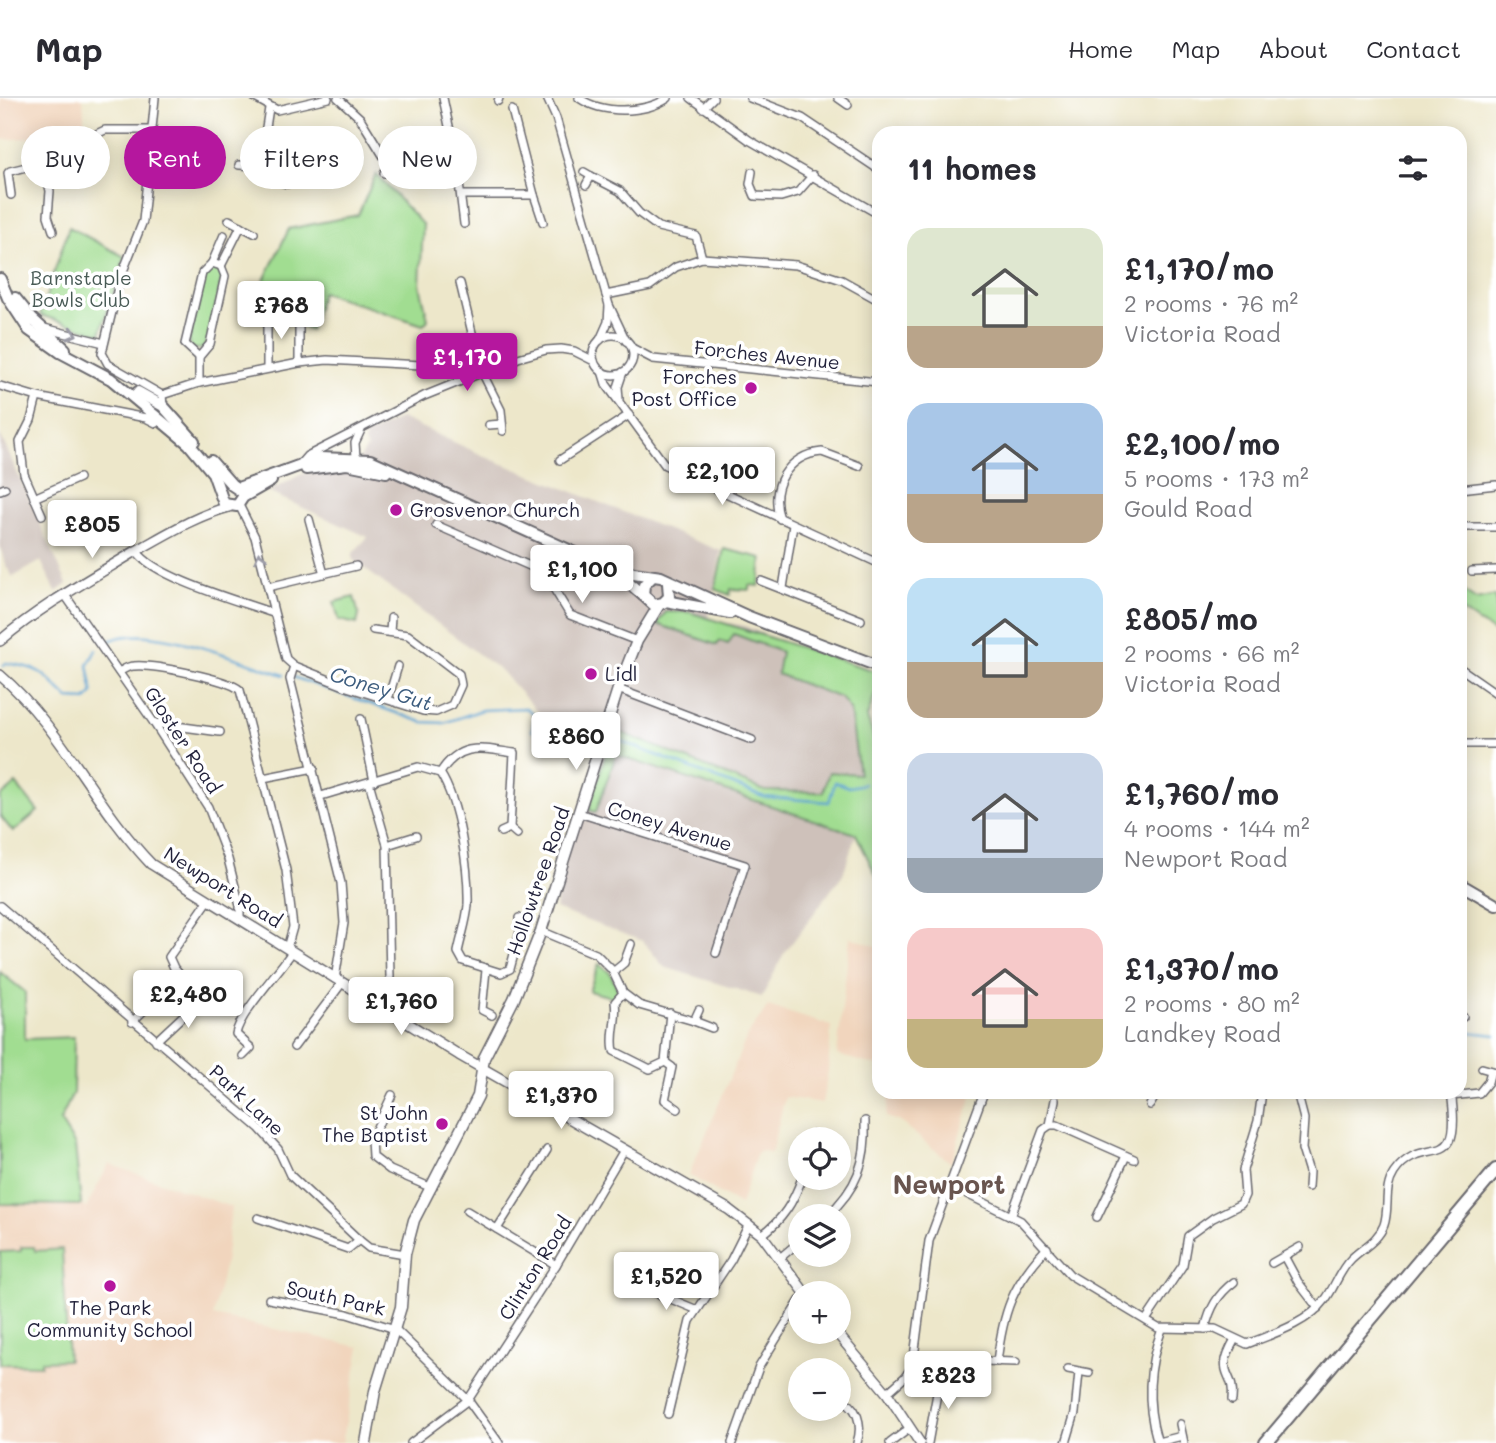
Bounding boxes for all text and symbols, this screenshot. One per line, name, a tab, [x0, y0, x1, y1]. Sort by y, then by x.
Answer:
text: Map	[35, 27, 103, 70]
text: Home	[1068, 33, 1133, 64]
text: Map	[1171, 33, 1220, 64]
text: About	[1258, 33, 1328, 64]
text: Contact	[1366, 33, 1461, 64]
chip: Buy	[21, 126, 110, 189]
chip: Rent	[124, 126, 226, 189]
chip: Filters	[240, 126, 364, 189]
chip: New	[378, 126, 477, 189]
text: 11 homes	[907, 148, 1037, 188]
icon: filters	[1394, 149, 1432, 187]
text: £1,170/mo	[1124, 248, 1274, 288]
icon: home	[963, 256, 1047, 340]
park label: Barnstaple Bowls Club	[30, 265, 132, 312]
pin: £768	[240, 282, 322, 341]
text: 2 rooms · 76 m²	[1124, 288, 1298, 318]
text: £768	[253, 289, 309, 319]
text: Victoria Road	[1124, 318, 1281, 348]
one-way arrow	[66, 326, 78, 340]
pin: £1,170	[410, 334, 524, 393]
street label: Forches Avenue	[693, 334, 841, 375]
text: £1,170	[432, 341, 502, 371]
place label: Forches Post Office	[632, 364, 737, 411]
marker: Forches Post Office	[743, 380, 759, 396]
text: £2,100/mo	[1124, 423, 1280, 463]
icon: home	[963, 431, 1047, 515]
pin: £2,100	[665, 448, 779, 507]
text: £2,100	[685, 455, 759, 485]
text: 5 rooms · 173 m²	[1124, 463, 1309, 493]
text: Gould Road	[1124, 493, 1252, 523]
place label: Grosvenor Church	[410, 497, 579, 522]
pin: £805	[51, 500, 133, 560]
marker: Grosvenor Church	[388, 502, 404, 518]
text: £805	[64, 508, 120, 538]
pin: £1,100	[525, 546, 639, 605]
one-way arrow	[254, 551, 268, 563]
text: £1,100	[546, 553, 618, 583]
text: £805/mo	[1124, 598, 1258, 638]
icon: home	[963, 606, 1047, 690]
text: 2 rooms · 66 m²	[1124, 638, 1299, 668]
water label: Coney Gut	[327, 659, 436, 716]
place label: Lidl	[605, 661, 638, 686]
marker: Lidl	[583, 666, 599, 682]
text: Victoria Road	[1124, 668, 1281, 698]
street label: Gloster Road	[140, 682, 227, 798]
pin: £860	[535, 712, 617, 772]
text: £860	[547, 720, 605, 750]
text: £1,760/mo	[1124, 773, 1279, 813]
icon: home	[963, 781, 1047, 865]
street label: Coney Avenue	[605, 795, 735, 856]
street label: Hollowtree Road	[500, 803, 575, 958]
text: 4 rooms · 144 m²	[1124, 813, 1310, 843]
street label: Newport Road	[159, 840, 287, 933]
text: Newport Road	[1124, 843, 1287, 873]
text: £1,370/mo	[1124, 948, 1279, 988]
icon: home	[963, 956, 1047, 1040]
pin: £2,480	[131, 970, 245, 1030]
text: £2,480	[149, 978, 227, 1008]
pin: £1,760	[344, 978, 458, 1037]
text: £1,760	[364, 985, 438, 1015]
text: 2 rooms · 80 m²	[1124, 988, 1300, 1018]
text: Landkey Road	[1124, 1018, 1281, 1048]
street label: Park Lane	[205, 1059, 290, 1141]
pin: £1,370	[504, 1072, 618, 1131]
text: £1,370	[525, 1079, 597, 1109]
place label: St John The Baptist	[322, 1100, 428, 1147]
marker: St John The Baptist	[434, 1116, 450, 1132]
map controls	[788, 1127, 851, 1421]
button: locate	[788, 1127, 851, 1190]
district label: Newport	[893, 1167, 1005, 1201]
button: layers	[788, 1204, 851, 1267]
street label: Clinton Road	[493, 1211, 577, 1324]
pin: £1,520	[609, 1252, 723, 1312]
text: £1,520	[630, 1260, 702, 1290]
street label: South Park	[284, 1274, 388, 1321]
marker: The Park Community School	[102, 1278, 118, 1294]
button: +	[788, 1281, 851, 1344]
place label: The Park Community School	[27, 1295, 193, 1342]
pin: £823	[907, 1352, 989, 1411]
button: −	[788, 1358, 851, 1421]
text: £823	[920, 1359, 976, 1389]

